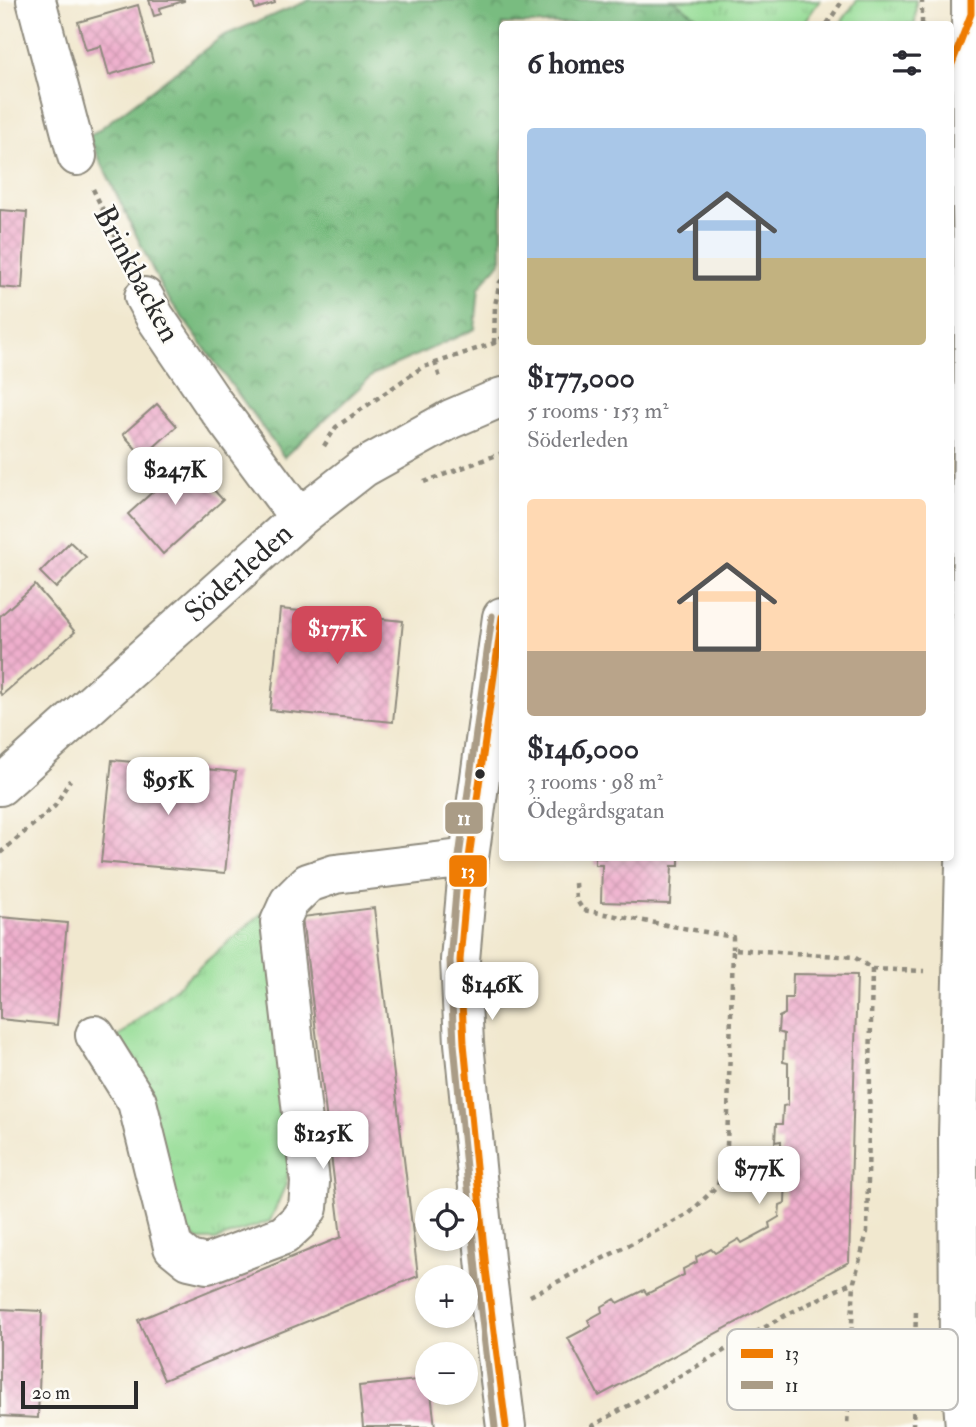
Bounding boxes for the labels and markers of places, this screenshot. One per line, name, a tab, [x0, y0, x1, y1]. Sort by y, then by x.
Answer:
pin: $247K	[126, 448, 224, 507]
pin: $177K	[288, 606, 386, 666]
pin: $95K	[127, 758, 209, 817]
unlabelled marker	[473, 767, 487, 781]
pin: $146K	[443, 962, 541, 1022]
pin: $125K	[274, 1112, 372, 1171]
pin: $77K	[718, 1146, 800, 1206]

